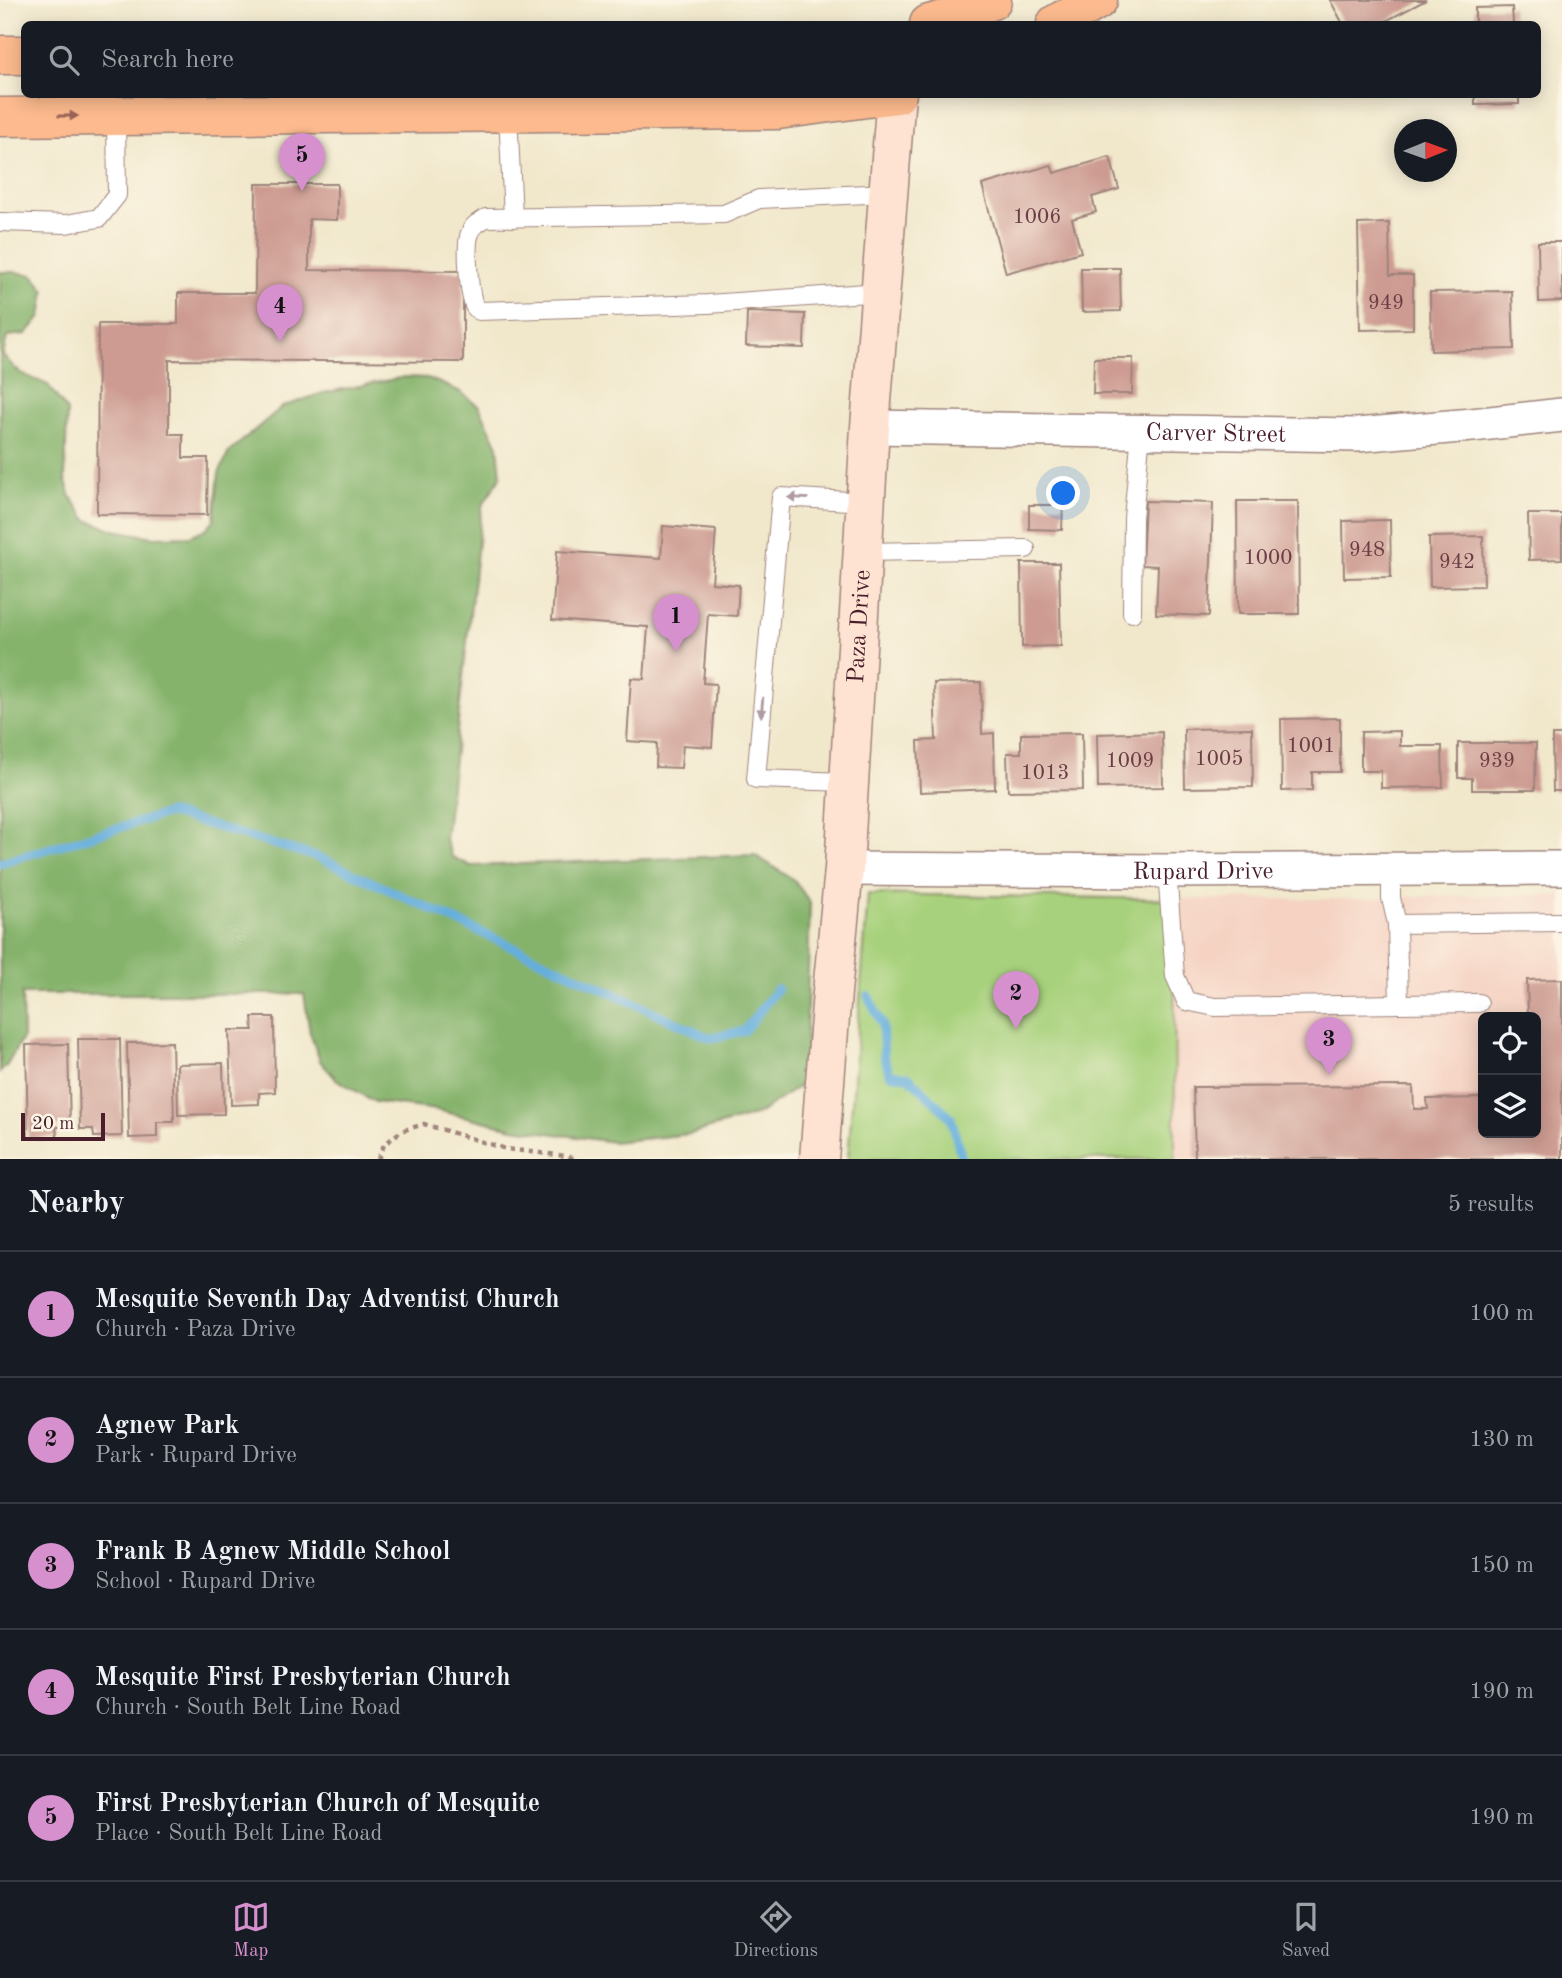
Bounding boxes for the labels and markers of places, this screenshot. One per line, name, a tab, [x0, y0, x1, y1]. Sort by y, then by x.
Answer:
pin: 5	[279, 133, 325, 191]
pin: 4	[257, 284, 303, 342]
pin: 1	[653, 594, 699, 652]
pin: 2	[993, 971, 1039, 1029]
pin: 3	[1306, 1017, 1352, 1075]

